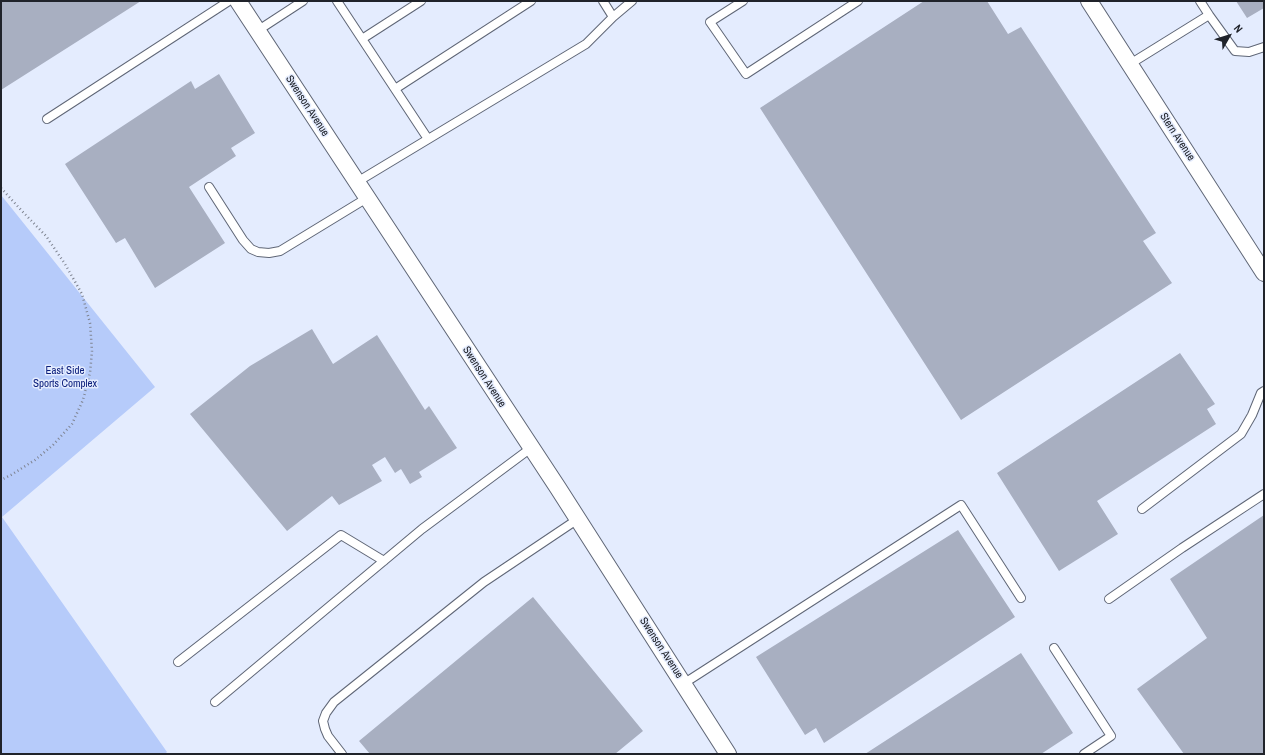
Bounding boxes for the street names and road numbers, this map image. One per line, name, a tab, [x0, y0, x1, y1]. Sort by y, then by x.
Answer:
street label: Swenson Avenue	[282, 73, 332, 139]
street label: Stern Avenue	[1157, 111, 1197, 163]
street label: Swenson Avenue	[459, 344, 509, 410]
street label: Swenson Avenue	[636, 615, 686, 681]

